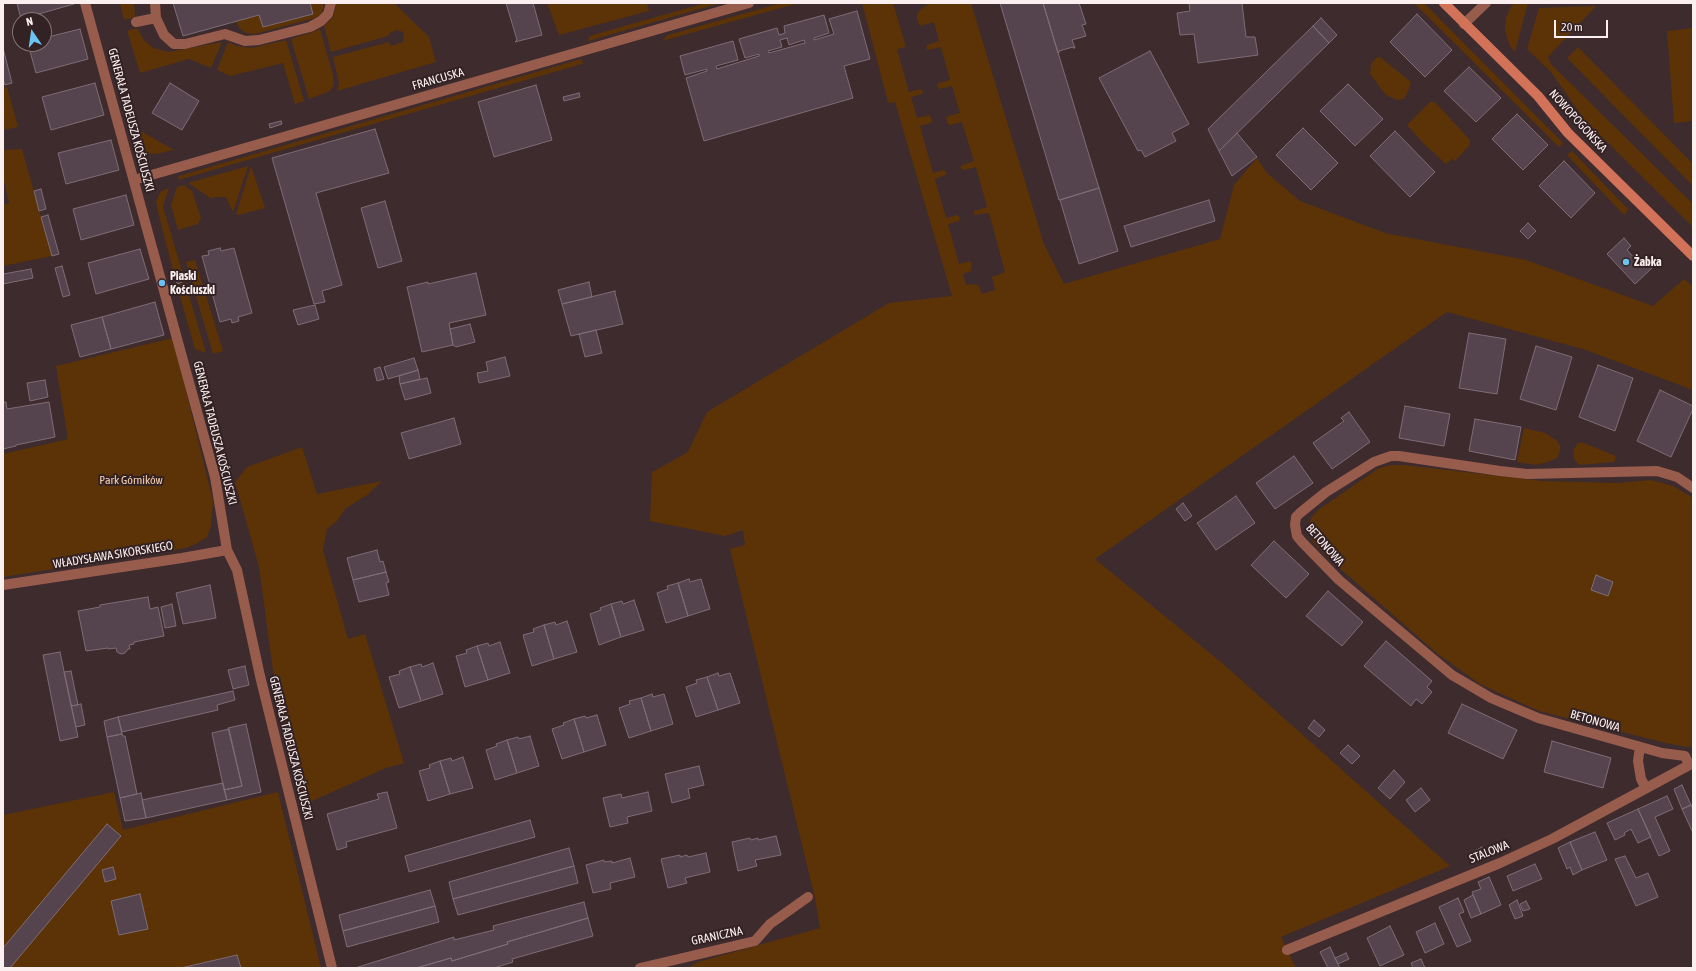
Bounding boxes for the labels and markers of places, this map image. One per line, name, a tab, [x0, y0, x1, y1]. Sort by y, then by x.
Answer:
place label: Żabka	[1634, 255, 1662, 269]
marker: Żabka	[1621, 257, 1631, 267]
place label: Piaski Kościuszki	[170, 269, 215, 297]
marker: Piaski Kościuszki	[157, 278, 167, 288]

